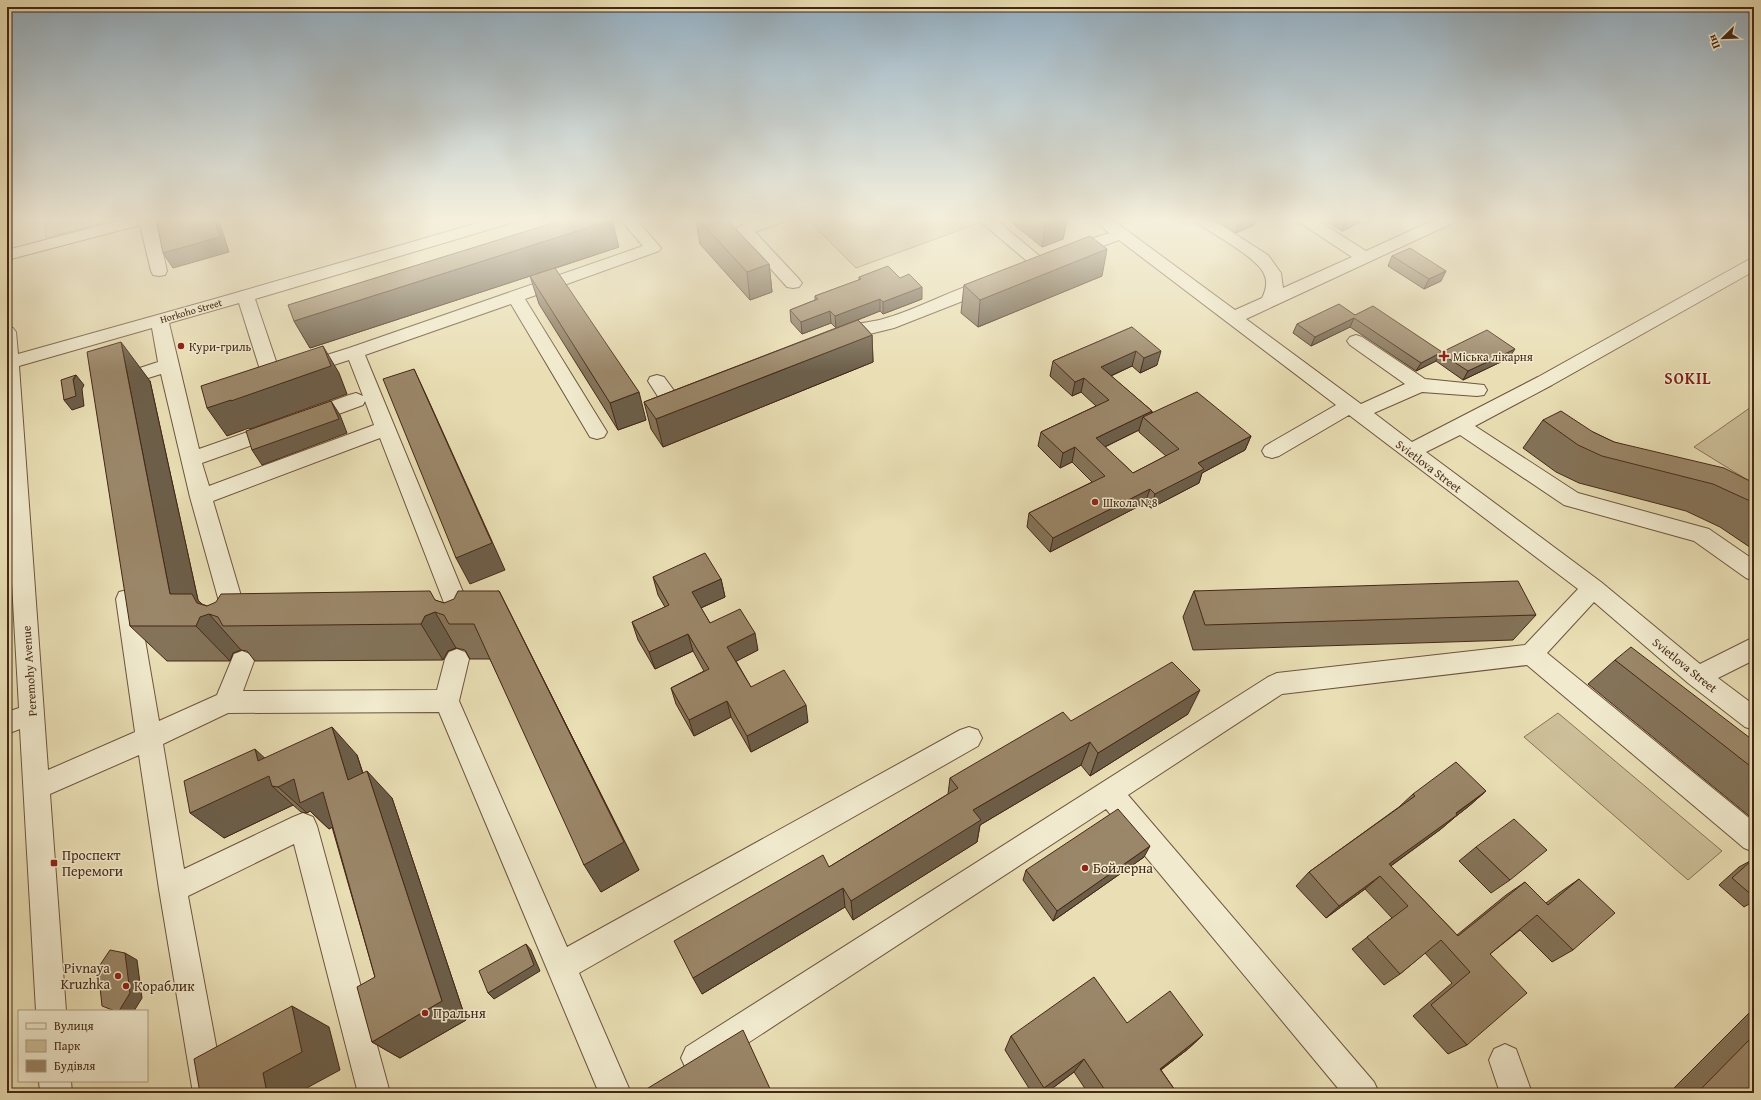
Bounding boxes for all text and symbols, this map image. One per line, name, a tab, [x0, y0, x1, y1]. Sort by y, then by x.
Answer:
north arrow	[1703, 18, 1743, 58]
text: Пн	[1704, 32, 1724, 52]
street label: Horkoho Street	[158, 295, 224, 327]
place label: Кури-гриль	[189, 338, 252, 355]
marker: Кури-гриль	[176, 341, 186, 351]
place label: Міська лікарня	[1453, 348, 1533, 365]
marker: Міська лікарня	[1438, 350, 1450, 362]
district label: SOKIL	[1664, 366, 1712, 390]
street label: Svietlova Street	[1392, 436, 1466, 497]
place label: Школа №8	[1103, 494, 1158, 511]
marker: Школа №8	[1090, 497, 1100, 507]
street label: Peremohy Avenue	[17, 625, 41, 717]
street label: Svietlova Street	[1649, 634, 1722, 697]
place label: Проспект Перемоги	[62, 845, 123, 881]
marker: Проспект Перемоги	[49, 858, 59, 868]
place label: Бойлерна	[1093, 858, 1153, 878]
marker: Бойлерна	[1080, 863, 1090, 873]
place label: Pivnaya Kruzhka	[61, 958, 110, 994]
marker: Pivnaya Kruzhka	[113, 971, 123, 981]
place label: Кораблик	[134, 976, 195, 996]
marker: Кораблик	[121, 981, 131, 991]
place label: Пральня	[433, 1003, 486, 1023]
marker: Пральня	[420, 1008, 430, 1018]
legend	[18, 1010, 148, 1082]
text: Вулиця	[54, 1017, 94, 1034]
text: Парк	[54, 1037, 81, 1054]
text: Будівля	[54, 1057, 95, 1074]

